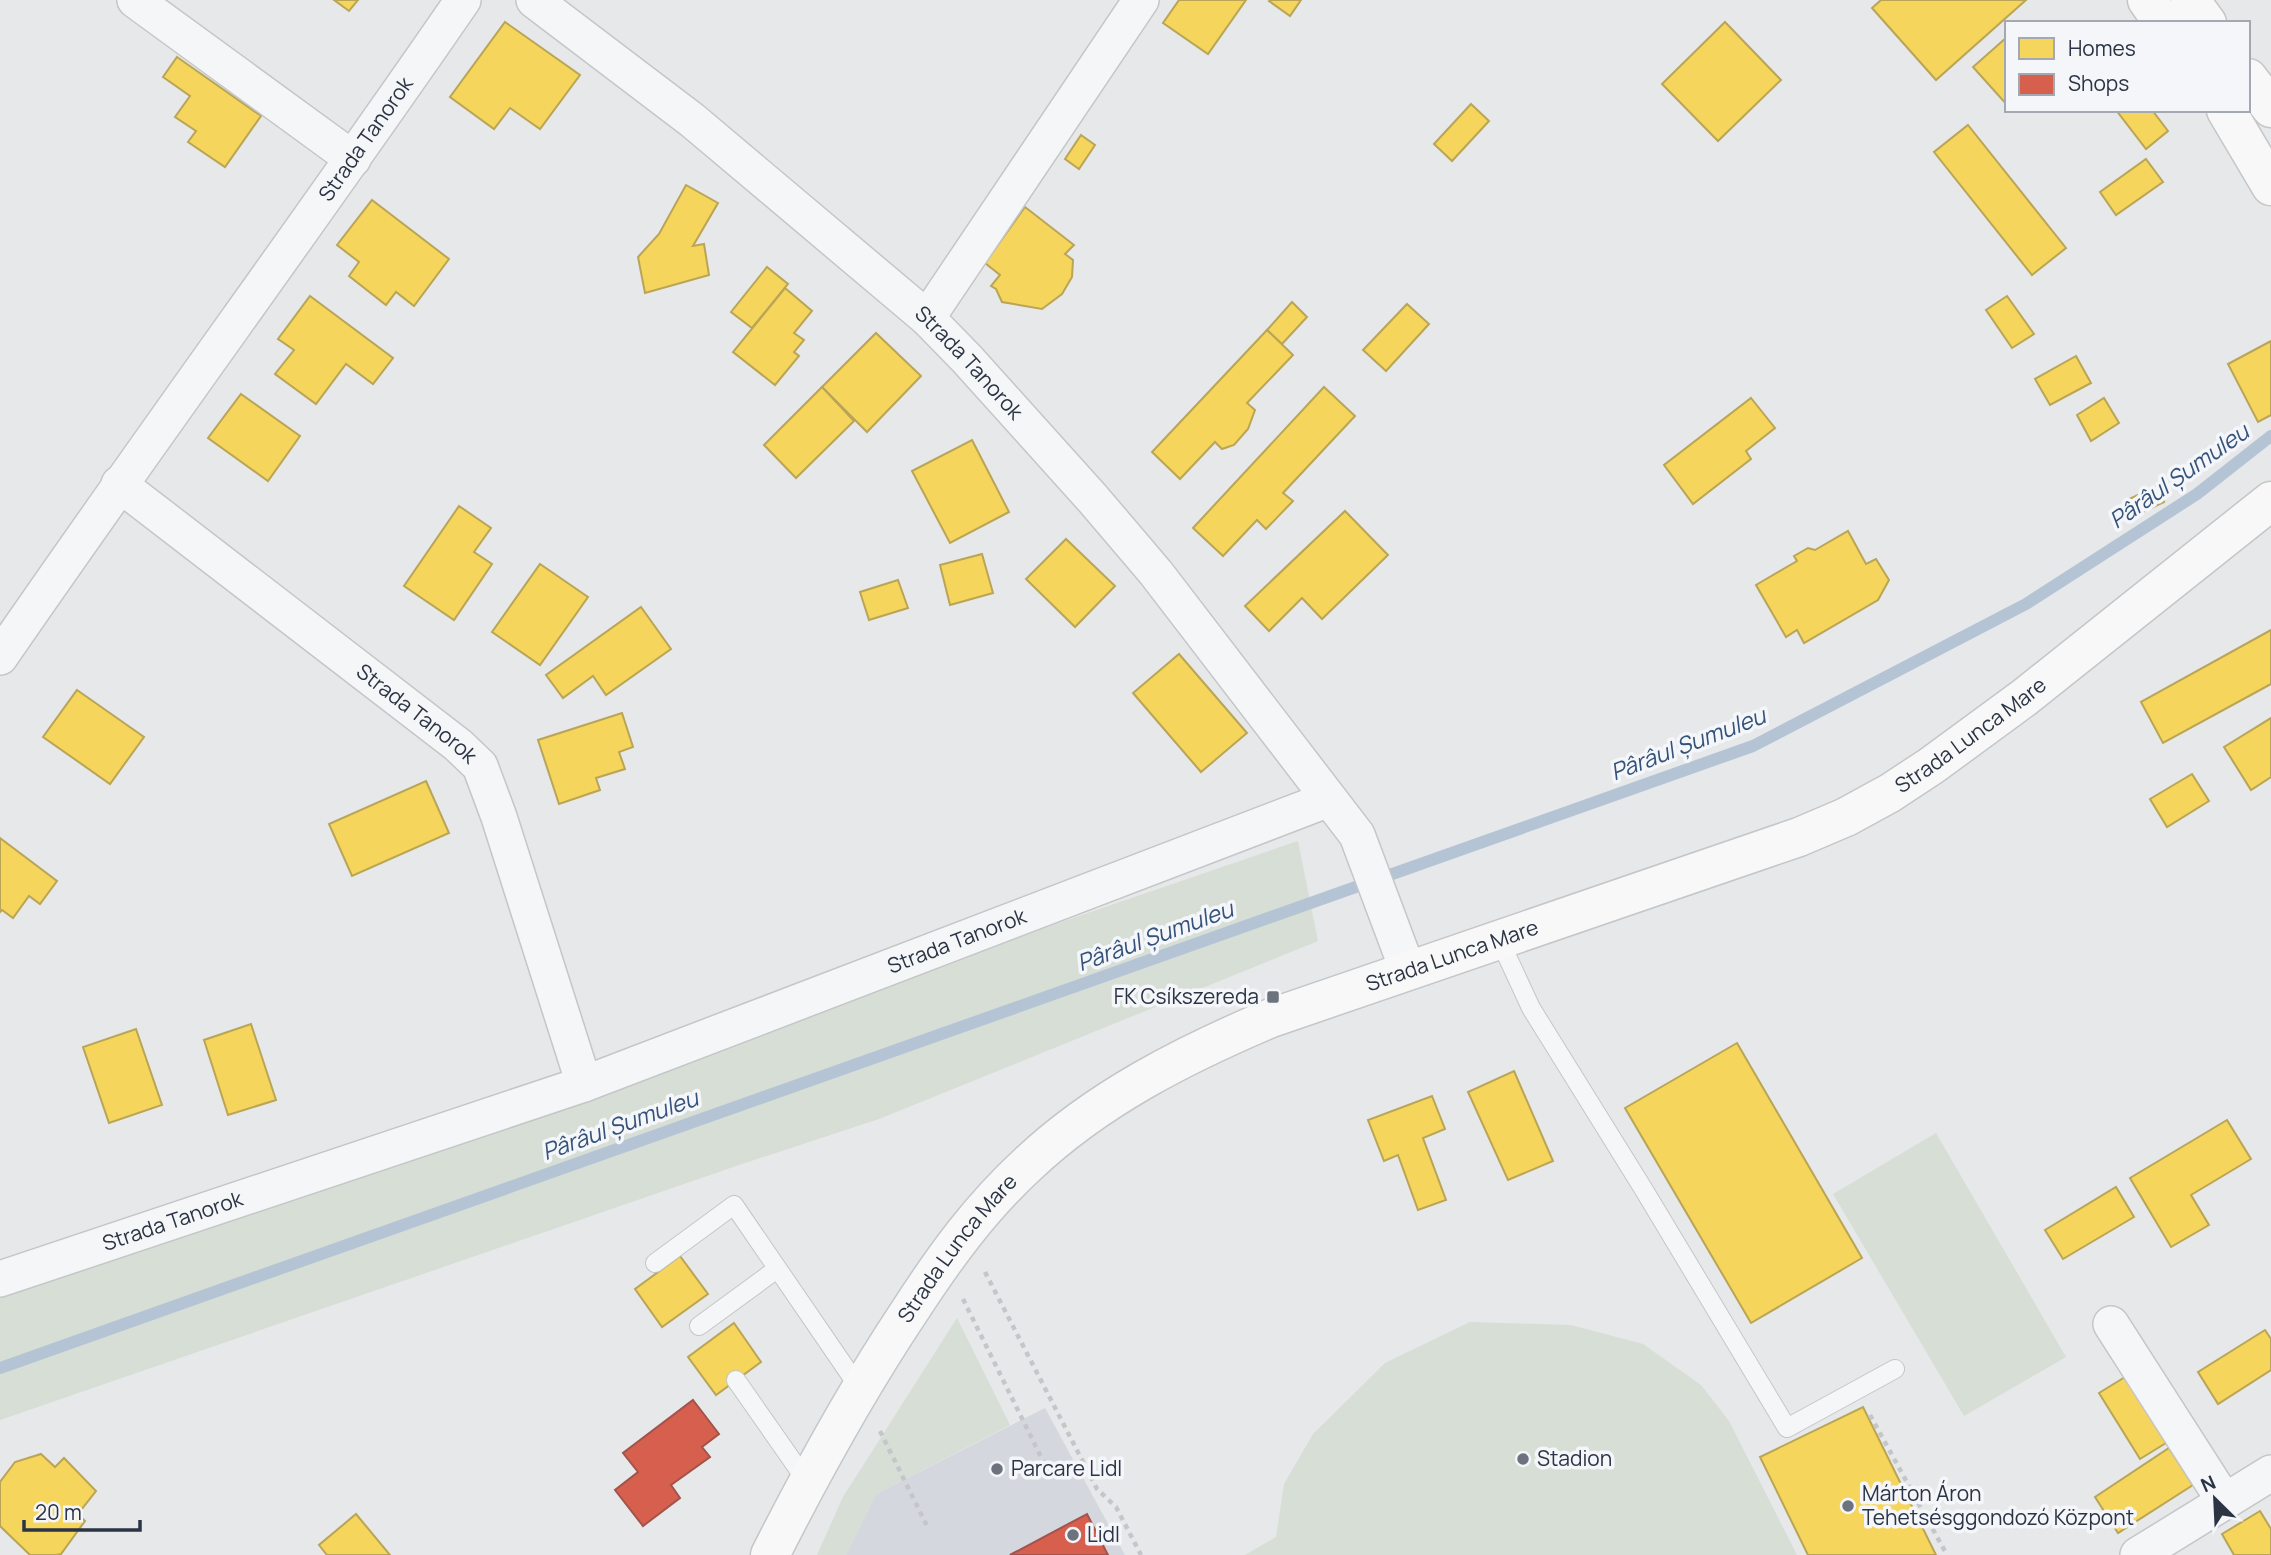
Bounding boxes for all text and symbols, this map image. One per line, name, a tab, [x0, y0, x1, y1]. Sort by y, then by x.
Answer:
legend	[2005, 21, 2250, 112]
text: Homes	[2068, 34, 2136, 62]
text: Shops	[2068, 69, 2129, 97]
street label: Strada Tanorok	[311, 70, 419, 207]
street label: Strada Tanorok	[910, 299, 1030, 425]
water label: Pârâul Șumuleu	[2102, 414, 2257, 535]
street label: Strada Tanorok	[351, 657, 484, 770]
street label: Strada Lunca Mare	[1889, 671, 2052, 799]
water label: Pârâul Șumuleu	[1605, 698, 1772, 787]
water label: Pârâul Șumuleu	[1072, 891, 1239, 978]
street label: Strada Tanorok	[883, 901, 1030, 980]
street label: Strada Lunca Mare	[1362, 912, 1542, 997]
place label: FK Csíkszereda	[1114, 982, 1259, 1010]
marker: FK Csíkszereda	[1265, 989, 1281, 1005]
water label: Pârâul Șumuleu	[537, 1080, 704, 1167]
street label: Strada Lunca Mare	[891, 1167, 1023, 1328]
street label: Strada Tanorok	[98, 1184, 247, 1257]
place label: Stadion	[1537, 1444, 1612, 1472]
marker: Stadion	[1515, 1451, 1531, 1467]
place label: Parcare Lidl	[1011, 1454, 1122, 1482]
marker: Parcare Lidl	[989, 1461, 1005, 1477]
north arrow	[2180, 1464, 2250, 1534]
text: N	[2197, 1469, 2220, 1498]
place label: Márton Áron Tehetsésggondozó Központ	[1862, 1479, 2134, 1531]
scale bar	[24, 1488, 140, 1532]
text: 20 m	[35, 1498, 82, 1526]
marker: Márton Áron Tehetsésggondozó Központ	[1840, 1498, 1856, 1514]
place label: Lidl	[1087, 1520, 1120, 1548]
marker: Lidl	[1065, 1527, 1081, 1543]

